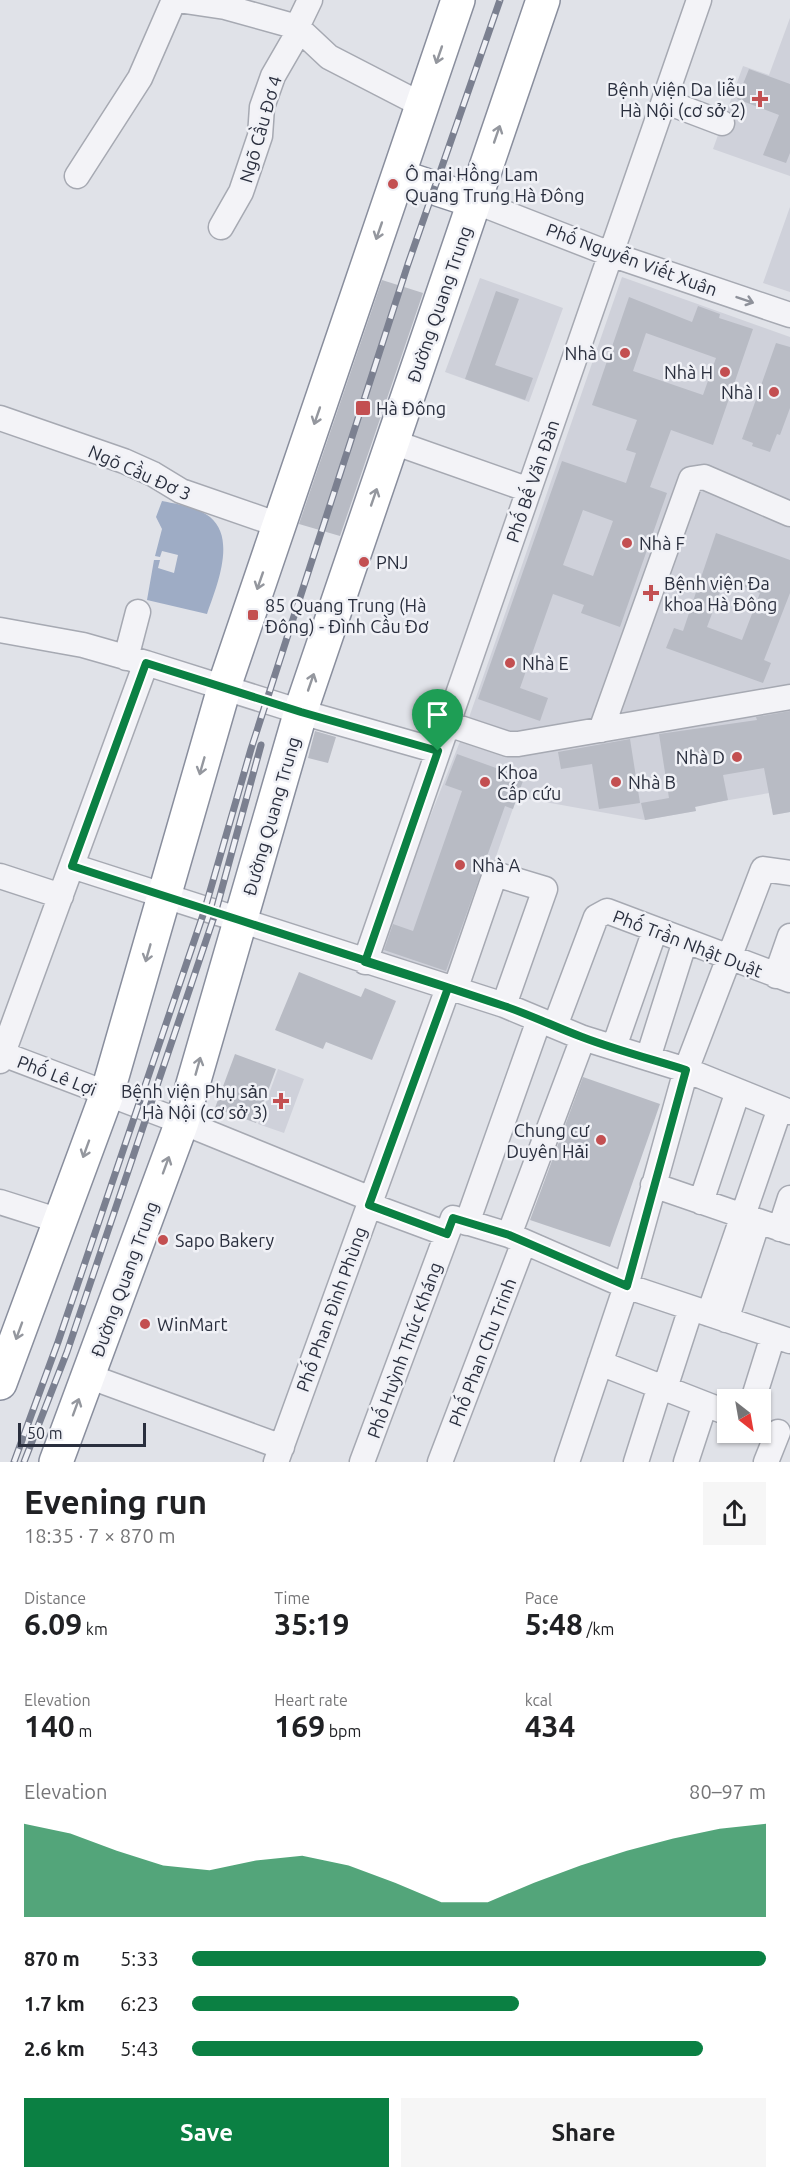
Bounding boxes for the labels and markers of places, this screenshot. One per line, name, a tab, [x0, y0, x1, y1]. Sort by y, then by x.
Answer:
place label: Bệnh viện Da liễu Hà Nội (cơ sở 2)	[607, 77, 746, 121]
marker: Bệnh viện Da liễu Hà Nội (cơ sở 2)	[751, 90, 769, 108]
place label: Ô mai Hồng Lam Quang Trung Hà Đông	[405, 162, 585, 206]
marker: Ô mai Hồng Lam Quang Trung Hà Đông	[386, 177, 400, 191]
place label: Nhà G	[565, 343, 613, 363]
marker: Nhà G	[618, 346, 632, 360]
place label: Nhà H	[664, 362, 713, 382]
marker: Nhà H	[718, 365, 732, 379]
place label: Nhà I	[721, 382, 762, 402]
marker: Nhà I	[767, 385, 781, 399]
place label: Hà Đông	[376, 398, 446, 418]
marker: Hà Đông	[354, 399, 372, 417]
place label: Nhà F	[639, 533, 685, 553]
marker: Nhà F	[620, 536, 634, 550]
place label: PNJ	[376, 552, 408, 572]
marker: PNJ	[357, 555, 371, 569]
place label: Bệnh viện Đa khoa Hà Đông	[664, 573, 777, 614]
marker: Bệnh viện Đa khoa Hà Đông	[642, 584, 660, 602]
place label: 85 Quang Trung (Hà Đông) - Đình Cầu Đơ	[265, 595, 429, 637]
marker: 85 Quang Trung (Hà Đông) - Đình Cầu Đơ	[246, 608, 260, 622]
place label: Nhà E	[522, 653, 569, 673]
marker: Nhà E	[503, 656, 517, 670]
pin	[412, 689, 463, 751]
place label: Nhà D	[676, 747, 725, 767]
marker: Nhà D	[730, 750, 744, 764]
place label: Khoa Cấp cứu	[497, 762, 561, 803]
place label: Nhà B	[628, 772, 676, 792]
marker: Khoa Cấp cứu	[478, 775, 492, 789]
marker: Nhà B	[609, 775, 623, 789]
place label: Nhà A	[472, 855, 521, 875]
marker: Nhà A	[453, 858, 467, 872]
place label: Bệnh viện Phụ sản Hà Nội (cơ sở 3)	[121, 1081, 268, 1123]
marker: Bệnh viện Phụ sản Hà Nội (cơ sở 3)	[272, 1092, 290, 1110]
place label: Chung cư Duyên Hải	[506, 1120, 589, 1161]
marker: Chung cư Duyên Hải	[594, 1133, 608, 1147]
place label: Sapo Bakery	[175, 1230, 275, 1250]
marker: Sapo Bakery	[156, 1233, 170, 1247]
place label: WinMart	[157, 1314, 227, 1334]
marker: WinMart	[138, 1317, 152, 1331]

